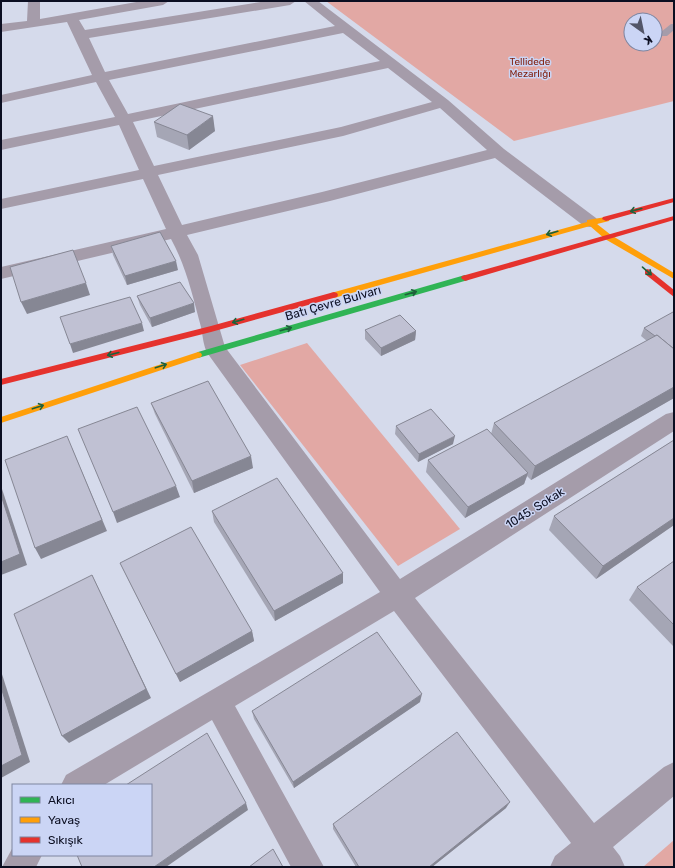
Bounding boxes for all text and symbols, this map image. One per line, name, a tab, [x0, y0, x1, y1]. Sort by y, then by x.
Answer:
north arrow	[623, 12, 663, 52]
text: K	[641, 33, 655, 48]
park label: Tellidede Mezarlığı	[509, 56, 551, 80]
one-way arrow	[630, 207, 643, 214]
one-way arrow	[546, 230, 559, 237]
one-way arrow	[642, 267, 653, 276]
street label: Batı Çevre Bulvarı	[283, 283, 383, 323]
one-way arrow	[404, 289, 417, 296]
one-way arrow	[232, 318, 245, 325]
one-way arrow	[279, 325, 292, 332]
one-way arrow	[106, 351, 119, 358]
one-way arrow	[155, 362, 167, 370]
one-way arrow	[31, 402, 43, 410]
street label: 1045. Sokak	[503, 484, 568, 532]
legend	[12, 784, 152, 856]
text: Akıcı	[48, 793, 75, 807]
text: Yavaş	[48, 813, 80, 827]
text: Sıkışık	[48, 833, 83, 847]

